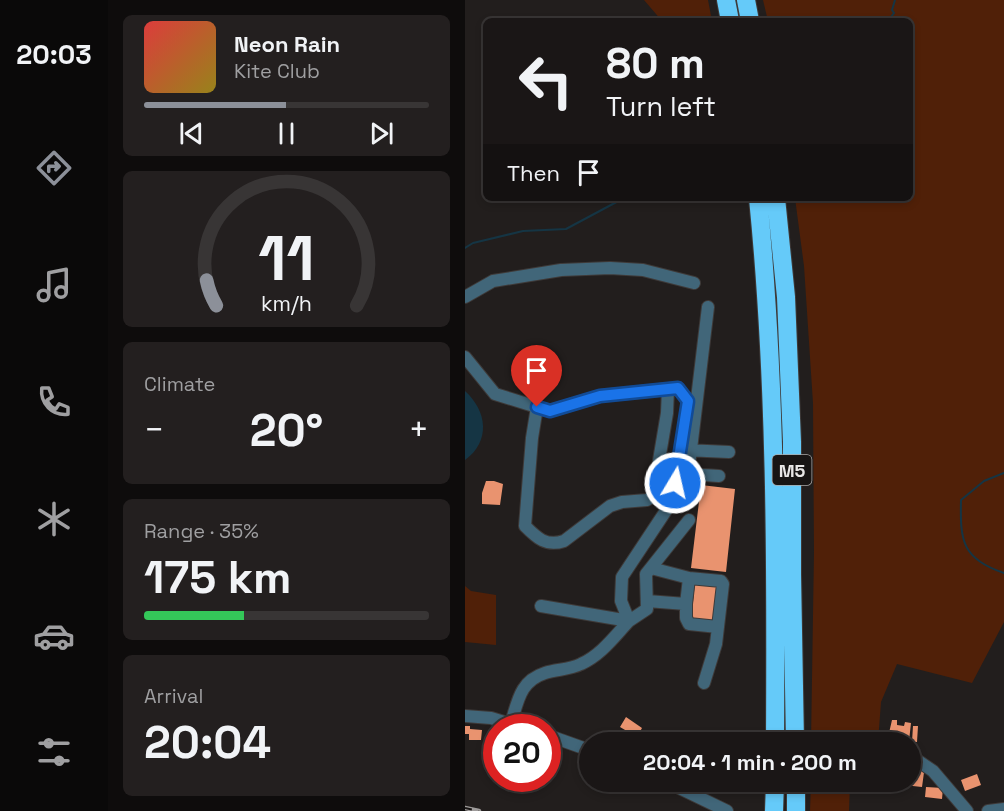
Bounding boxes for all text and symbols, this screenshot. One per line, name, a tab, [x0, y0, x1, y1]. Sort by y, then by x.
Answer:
text: Neon Rain	[234, 30, 340, 58]
text: 20:03	[16, 37, 92, 72]
text: 80 m	[606, 37, 705, 90]
icon: left	[507, 42, 585, 120]
text: Kite Club	[234, 58, 320, 84]
text: Turn left	[606, 89, 716, 124]
icon: previous	[175, 117, 208, 150]
icon: pause	[270, 117, 303, 150]
icon: next	[365, 117, 398, 150]
icon: directions	[33, 147, 75, 189]
icon: arrive	[572, 156, 605, 189]
text: Then	[507, 159, 560, 187]
text: 11	[258, 219, 315, 298]
icon: music	[33, 264, 75, 306]
text: km/h	[261, 291, 312, 318]
pin	[511, 345, 562, 407]
icon: arrive	[520, 354, 553, 387]
text: Climate	[144, 371, 215, 397]
icon: phone	[33, 381, 75, 423]
text: 20°	[250, 402, 323, 459]
text: −	[144, 409, 164, 451]
text: +	[409, 409, 429, 451]
position arrow	[643, 451, 707, 515]
road number: M5	[773, 455, 811, 485]
icon: climate	[33, 498, 75, 540]
text: Range · 35%	[144, 518, 259, 544]
text: 175 km	[144, 549, 292, 606]
icon: car	[33, 615, 75, 657]
text: Arrival	[144, 683, 203, 709]
text: 20:04	[144, 714, 271, 771]
speed limit sign: 20	[483, 714, 561, 792]
icon: filters	[33, 731, 75, 773]
text: 20:04 · 1 min · 200 m	[643, 748, 857, 776]

